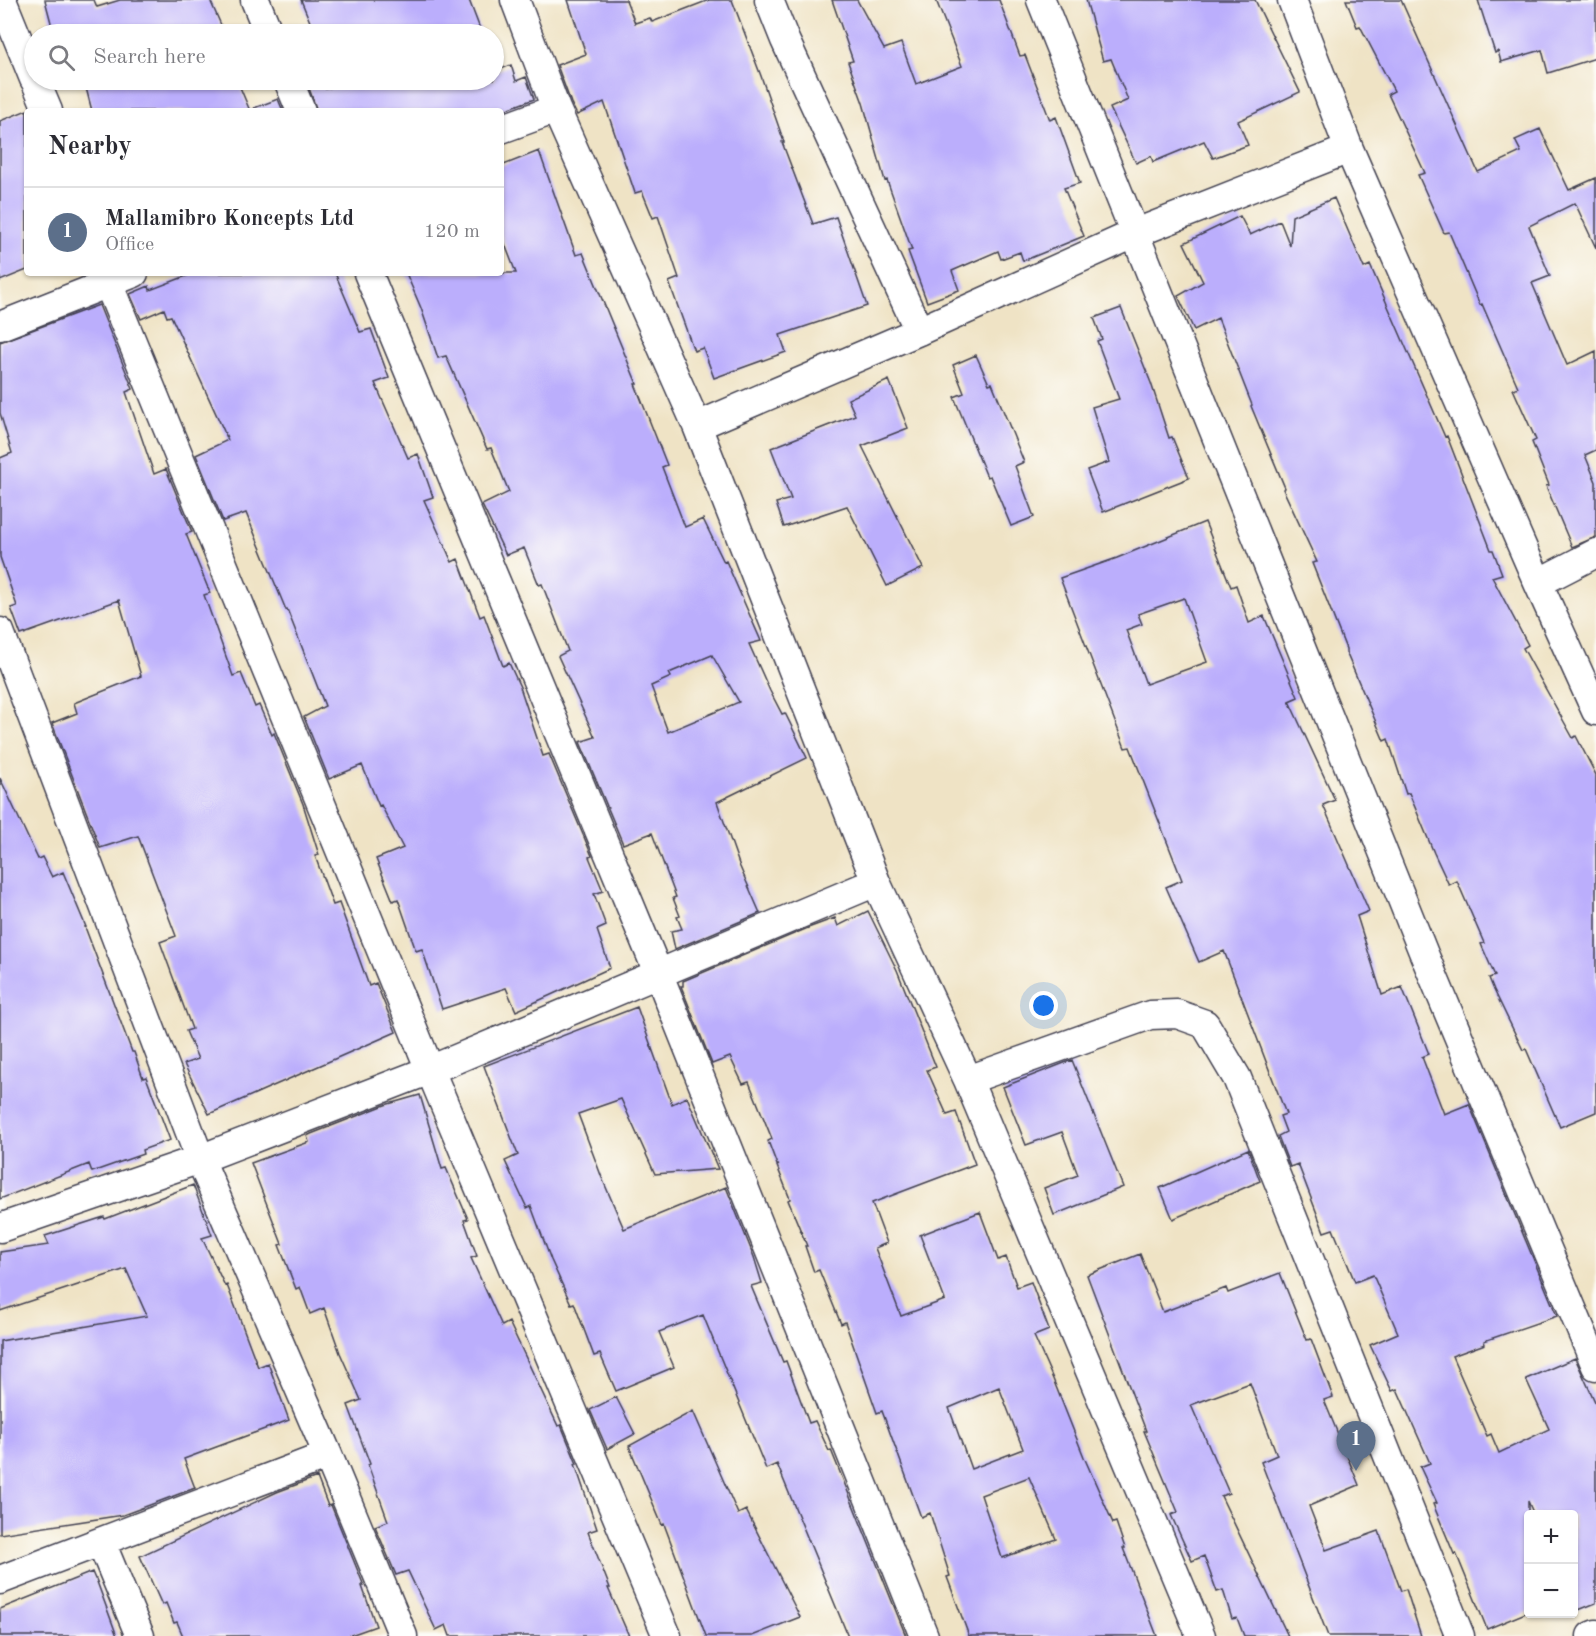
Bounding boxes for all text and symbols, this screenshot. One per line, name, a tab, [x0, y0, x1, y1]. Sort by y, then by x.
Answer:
search box	[24, 24, 504, 90]
icon: search	[45, 41, 78, 74]
text: Search here	[93, 46, 206, 68]
text: Nearby	[48, 134, 132, 160]
text: Mallamibro Koncepts Ltd	[105, 208, 354, 230]
text: 1	[62, 222, 73, 242]
text: 120 m	[424, 222, 480, 242]
text: Office	[105, 235, 154, 255]
your location	[1029, 991, 1058, 1020]
pin: 1	[1336, 1422, 1376, 1471]
map controls	[1524, 1510, 1578, 1618]
button: +	[1524, 1510, 1578, 1564]
button: −	[1524, 1564, 1578, 1618]

